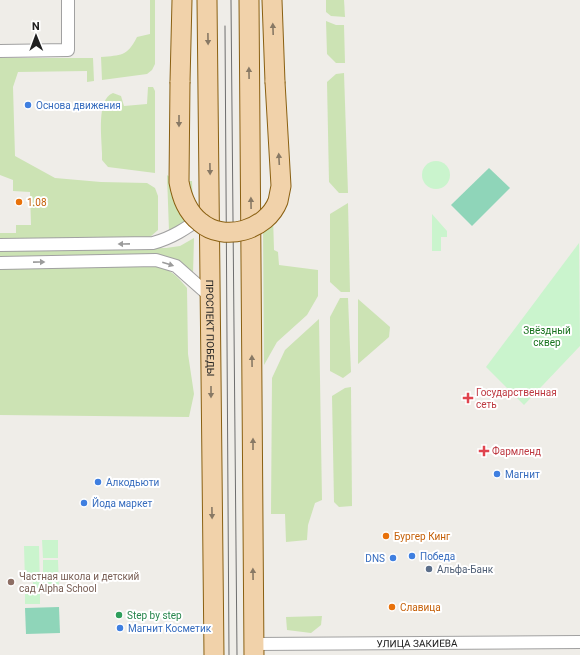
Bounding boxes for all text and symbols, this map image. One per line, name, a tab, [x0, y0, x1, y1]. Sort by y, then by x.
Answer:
north arrow	[16, 16, 56, 56]
text: N	[32, 20, 40, 33]
one-way arrow	[269, 23, 276, 35]
one-way arrow	[205, 33, 211, 46]
one-way arrow	[246, 66, 252, 79]
marker: Основа движения	[23, 100, 33, 110]
place label: Основа движения	[36, 100, 121, 111]
one-way arrow	[176, 115, 182, 128]
one-way arrow	[276, 153, 283, 165]
one-way arrow	[207, 163, 213, 176]
one-way arrow	[248, 196, 254, 209]
marker: 1.08	[14, 197, 24, 207]
place label: 1.08	[27, 197, 47, 208]
one-way arrow	[117, 241, 130, 247]
one-way arrow	[33, 259, 46, 265]
one-way arrow	[163, 261, 175, 267]
street label: ПРОСПЕКТ ПОБЕДЫ	[204, 280, 216, 376]
park label: Звёздный сквер	[523, 325, 571, 348]
one-way arrow	[249, 354, 255, 367]
one-way arrow	[208, 386, 214, 399]
place label: Государственная сеть	[476, 387, 557, 410]
marker: Государственная сеть	[463, 393, 473, 403]
one-way arrow	[250, 437, 256, 450]
place label: Фармленд	[492, 445, 541, 457]
marker: Фармленд	[479, 446, 489, 456]
marker: Магнит	[492, 469, 502, 479]
place label: Магнит	[505, 469, 540, 480]
marker: Алкодьюти	[93, 477, 103, 487]
place label: Алкодьюти	[106, 477, 159, 488]
place label: Йода маркет	[92, 497, 152, 509]
marker: Йода маркет	[79, 498, 89, 508]
one-way arrow	[209, 507, 215, 520]
marker: Бургер Кинг	[381, 531, 391, 541]
place label: Бургер Кинг	[394, 531, 451, 542]
marker: Победа	[407, 551, 417, 561]
place label: Победа	[420, 551, 455, 562]
place label: DNS	[365, 553, 385, 564]
marker: DNS	[388, 553, 398, 563]
marker: Альфа-Банк	[424, 564, 434, 574]
place label: Альфа-Банк	[437, 564, 494, 575]
one-way arrow	[250, 567, 256, 580]
place label: Частная школа и детский сад Alpha School	[19, 571, 140, 594]
marker: Частная школа и детский сад Alpha School	[6, 577, 16, 587]
marker: Славица	[387, 602, 397, 612]
place label: Славица	[400, 602, 441, 613]
marker: Step by step	[114, 610, 124, 620]
place label: Step by step	[127, 610, 182, 621]
marker: Магнит Косметик	[115, 623, 125, 633]
place label: Магнит Косметик	[128, 623, 212, 634]
street label: УЛИЦА ЗАКИЕВА	[376, 638, 458, 649]

